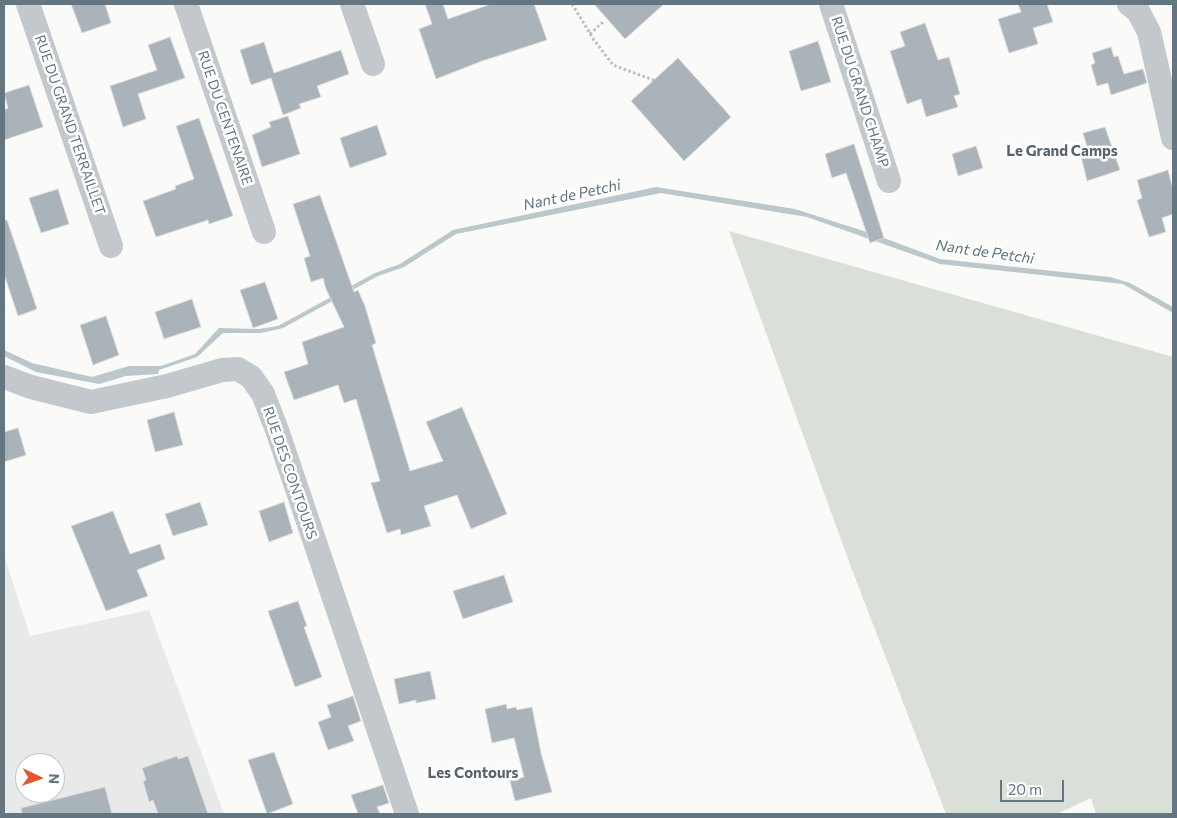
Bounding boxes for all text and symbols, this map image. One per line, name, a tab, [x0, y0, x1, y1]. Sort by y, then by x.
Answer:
street label: RUE DU GRAND CHAMP	[828, 14, 892, 170]
street label: RUE DU GRAND TERRAILLET	[31, 33, 109, 217]
street label: RUE DU CENTENAIRE	[194, 49, 256, 187]
district label: Le Grand Camps	[1006, 142, 1118, 160]
water label: Nant de Petchi	[522, 176, 622, 214]
water label: Nant de Petchi	[935, 236, 1035, 268]
street label: RUE DES CONTOURS	[259, 404, 321, 542]
north arrow	[15, 753, 65, 803]
district label: Les Contours	[427, 764, 519, 782]
scale bar	[1002, 770, 1066, 802]
text: N	[46, 773, 63, 784]
text: 20 m	[1008, 780, 1042, 798]

